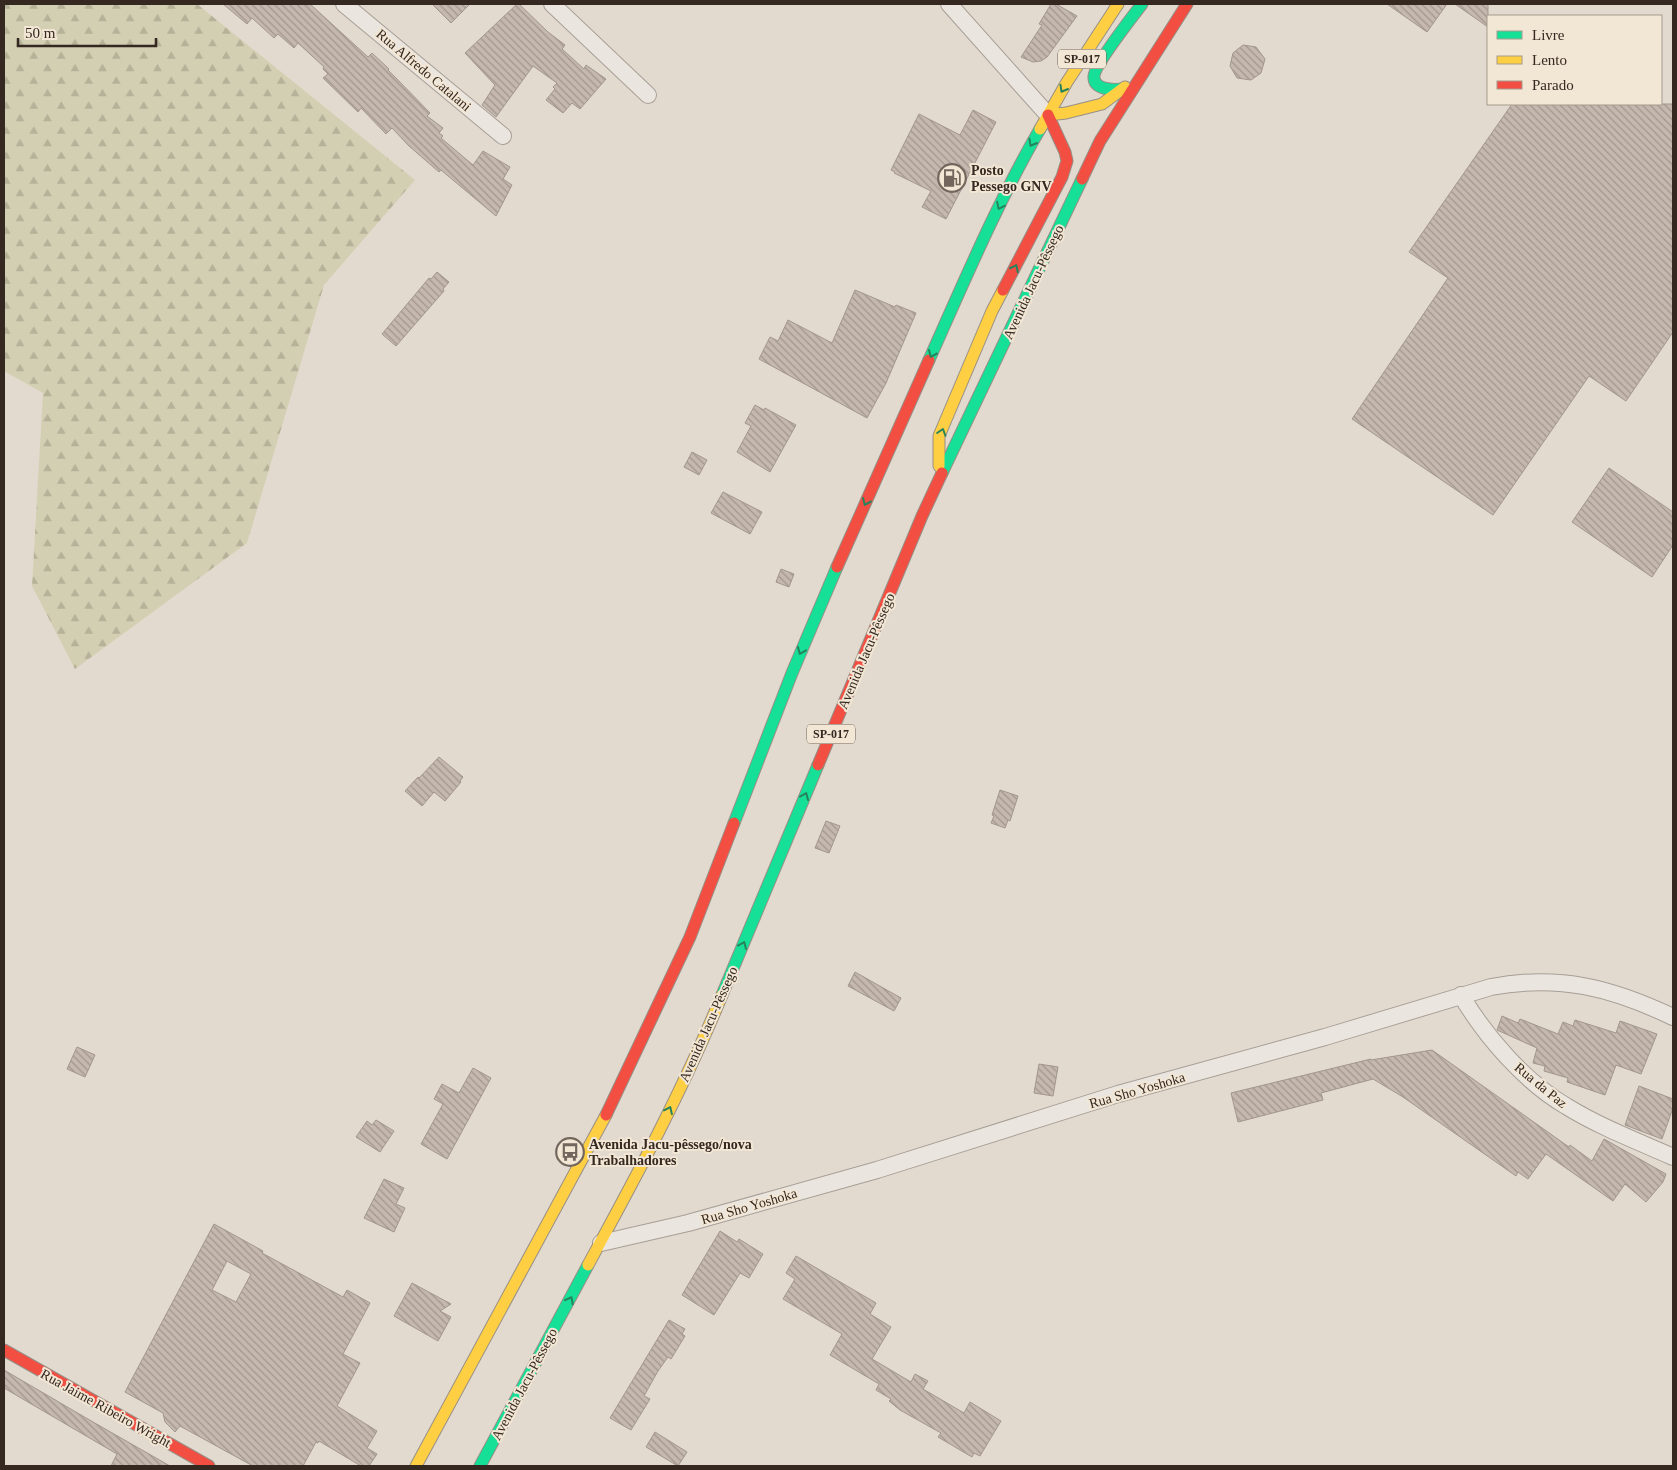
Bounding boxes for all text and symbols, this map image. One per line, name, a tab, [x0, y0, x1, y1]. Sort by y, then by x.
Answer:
scale bar	[18, 15, 155, 47]
legend	[1487, 15, 1662, 105]
text: 50 m	[25, 25, 56, 41]
street label: Rua Alfredo Catalani	[373, 26, 474, 114]
text: Livre	[1532, 27, 1565, 43]
road number: SP-017	[1058, 50, 1106, 68]
text: Lento	[1532, 52, 1567, 68]
text: Parado	[1532, 77, 1574, 93]
one-way arrow	[1059, 84, 1069, 93]
one-way arrow	[1029, 138, 1039, 147]
fuel station icon: Posto Pessego GNV	[937, 163, 967, 193]
place label: Posto Pessego GNV	[971, 163, 1052, 194]
one-way arrow	[996, 201, 1006, 210]
street label: Avenida Jacu-Pêssego	[1000, 223, 1067, 342]
one-way arrow	[1009, 264, 1019, 273]
one-way arrow	[928, 349, 939, 358]
one-way arrow	[936, 428, 946, 437]
one-way arrow	[861, 497, 872, 506]
street label: Avenida Jacu-Pêssego	[835, 591, 898, 711]
one-way arrow	[797, 646, 808, 655]
road number: SP-017	[807, 724, 855, 744]
one-way arrow	[800, 792, 810, 800]
one-way arrow	[737, 942, 747, 950]
street label: Avenida Jacu-Pêssego	[676, 964, 741, 1084]
street label: Rua da Paz	[1511, 1060, 1570, 1111]
street label: Rua Sho Yoshoka	[1087, 1069, 1188, 1111]
one-way arrow	[663, 1106, 673, 1115]
bus stop icon: Avenida Jacu-pêssego/nova Trabalhadores	[555, 1137, 585, 1167]
place label: Avenida Jacu-pêssego/nova Trabalhadores	[589, 1137, 752, 1168]
street label: Rua Sho Yoshoka	[699, 1185, 800, 1227]
one-way arrow	[564, 1297, 574, 1306]
street label: Avenida Jacu-Pêssego	[489, 1326, 560, 1443]
street label: Rua Jaime Ribeiro Wright	[38, 1366, 174, 1451]

